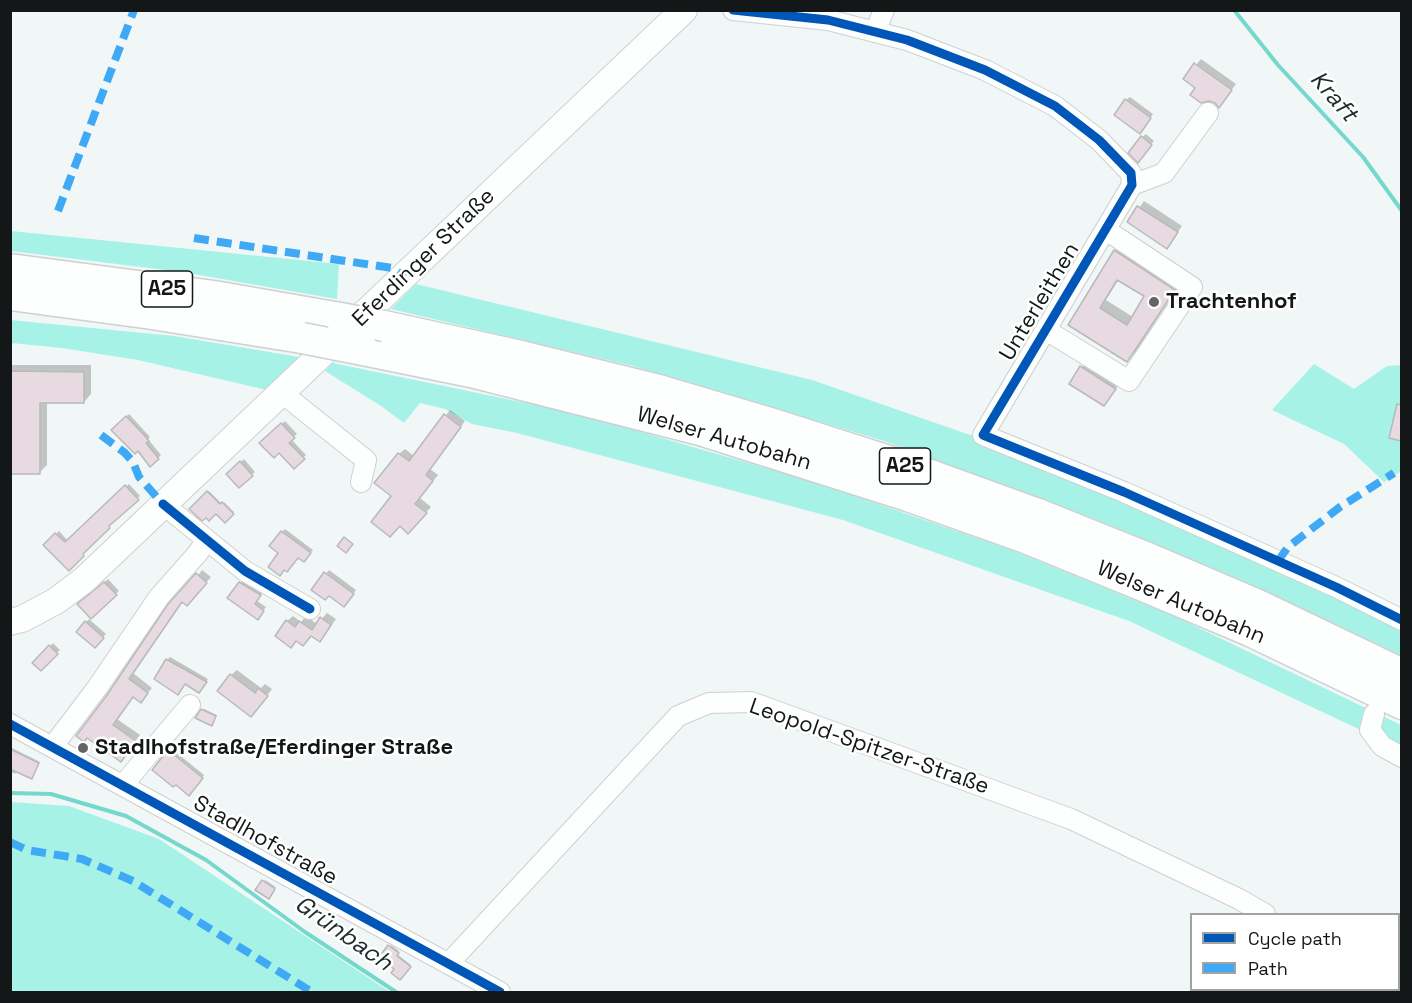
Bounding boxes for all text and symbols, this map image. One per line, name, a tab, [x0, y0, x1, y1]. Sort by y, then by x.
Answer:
water label: Kraft	[1303, 66, 1363, 128]
street label: Eferdinger Straße	[347, 183, 501, 333]
street label: Unterleithen	[994, 238, 1086, 366]
road number: A25	[142, 271, 192, 307]
place label: Trachtenhof	[1166, 289, 1297, 315]
marker: Trachtenhof	[1147, 295, 1161, 309]
street label: Welser Autobahn	[634, 401, 814, 477]
road number: A25	[880, 448, 930, 484]
street label: Welser Autobahn	[1093, 556, 1269, 650]
street label: Leopold-Spitzer-Straße	[746, 694, 992, 800]
place label: Stadlhofstraße/Eferdinger Straße	[95, 735, 453, 761]
marker: Stadlhofstraße/Eferdinger Straße	[76, 741, 90, 755]
street label: Stadlhofstraße	[188, 791, 342, 891]
water label: Grünbach	[289, 890, 397, 978]
legend	[1190, 913, 1400, 991]
text: Cycle path	[1248, 927, 1342, 950]
text: Path	[1248, 957, 1288, 980]

